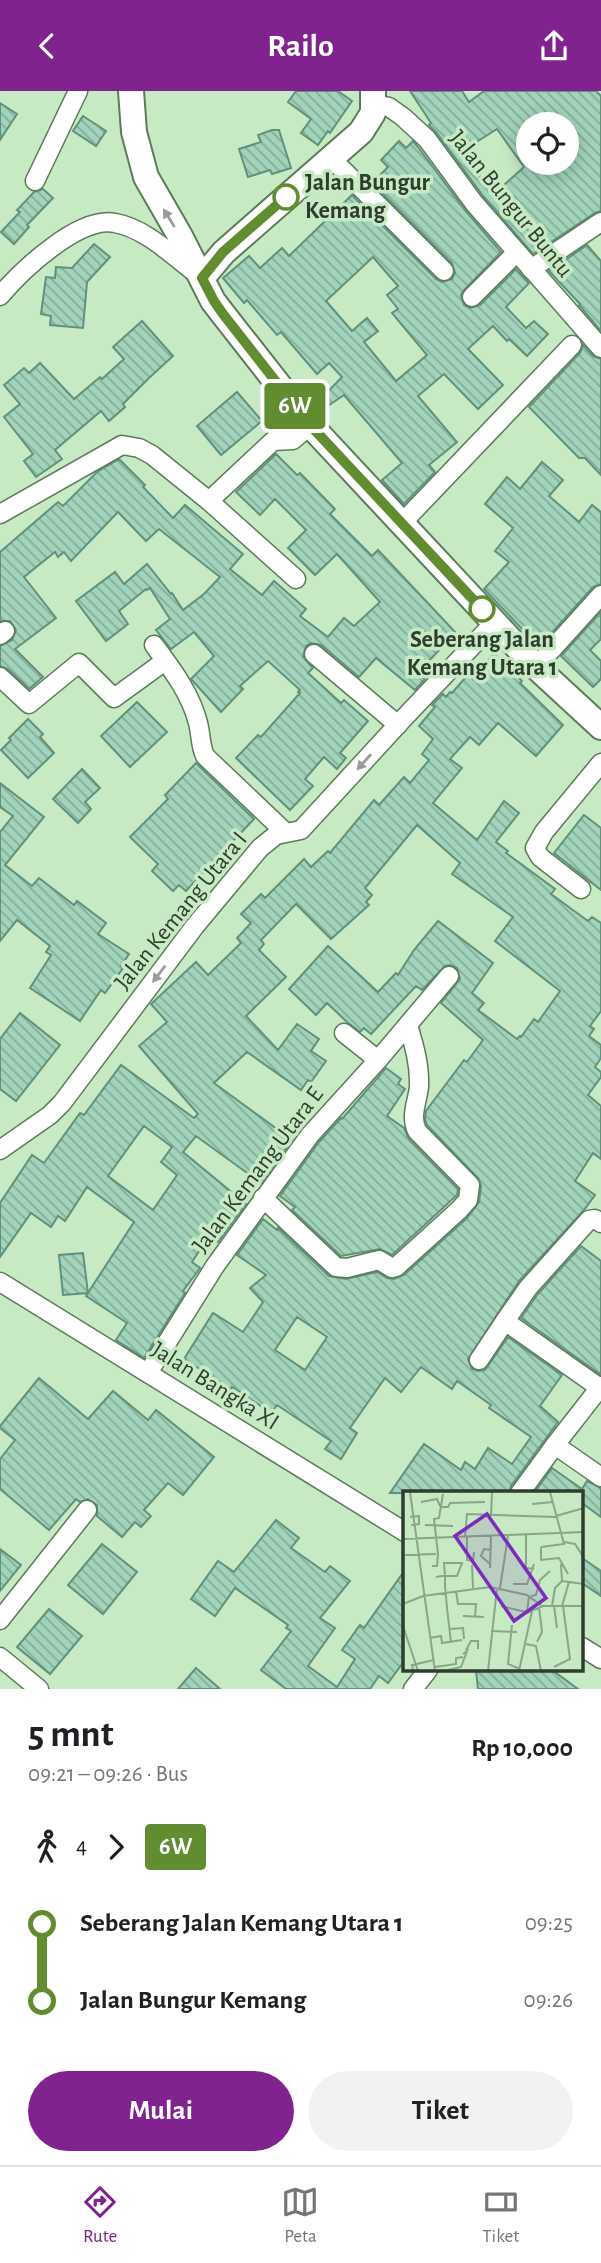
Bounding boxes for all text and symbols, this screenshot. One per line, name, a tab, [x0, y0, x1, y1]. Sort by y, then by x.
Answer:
icon: back	[28, 27, 66, 65]
icon: share	[535, 27, 573, 65]
text: Railo	[267, 30, 334, 62]
map controls	[516, 112, 579, 175]
button: locate	[516, 112, 579, 175]
street label: Jalan Bungur Buntu	[445, 126, 577, 282]
place label: Jalan Bungur Kemang	[305, 171, 431, 223]
marker: Jalan Bungur Kemang	[273, 184, 299, 210]
one-way arrow	[162, 209, 175, 228]
line badge: 6W	[264, 383, 326, 429]
text: 6W	[278, 394, 312, 418]
marker: Seberang Jalan Kemang Utara 1	[469, 596, 495, 622]
place label: Seberang Jalan Kemang Utara 1	[407, 628, 557, 680]
one-way arrow	[356, 753, 372, 771]
street label: Jalan Kemang Utara I	[110, 828, 252, 994]
one-way arrow	[152, 965, 166, 983]
street label: Jalan Kemang Utara E	[188, 1082, 328, 1257]
street label: Jalan Bangka XI	[147, 1337, 283, 1435]
inset map	[403, 1491, 584, 1671]
text: 5 mnt	[28, 1716, 114, 1754]
text: Rp 10,000	[471, 1735, 573, 1761]
text: 09:21 – 09:26 · Bus	[28, 1763, 188, 1786]
icon: walk	[28, 1828, 66, 1866]
icon: forward	[97, 1828, 135, 1866]
text: 4	[76, 1835, 87, 1858]
text: 6W	[159, 1835, 192, 1859]
text: Seberang Jalan Kemang Utara 1	[80, 1910, 403, 1936]
text: 09:25	[525, 1912, 573, 1935]
text: Jalan Bungur Kemang	[80, 1987, 306, 2013]
text: 09:26	[524, 1989, 573, 2012]
button: Mulai	[28, 2071, 294, 2151]
button: Tiket	[308, 2071, 573, 2151]
tab: Rute	[81, 2183, 119, 2248]
tab: Peta	[281, 2183, 319, 2248]
tab: Tiket	[482, 2183, 520, 2248]

